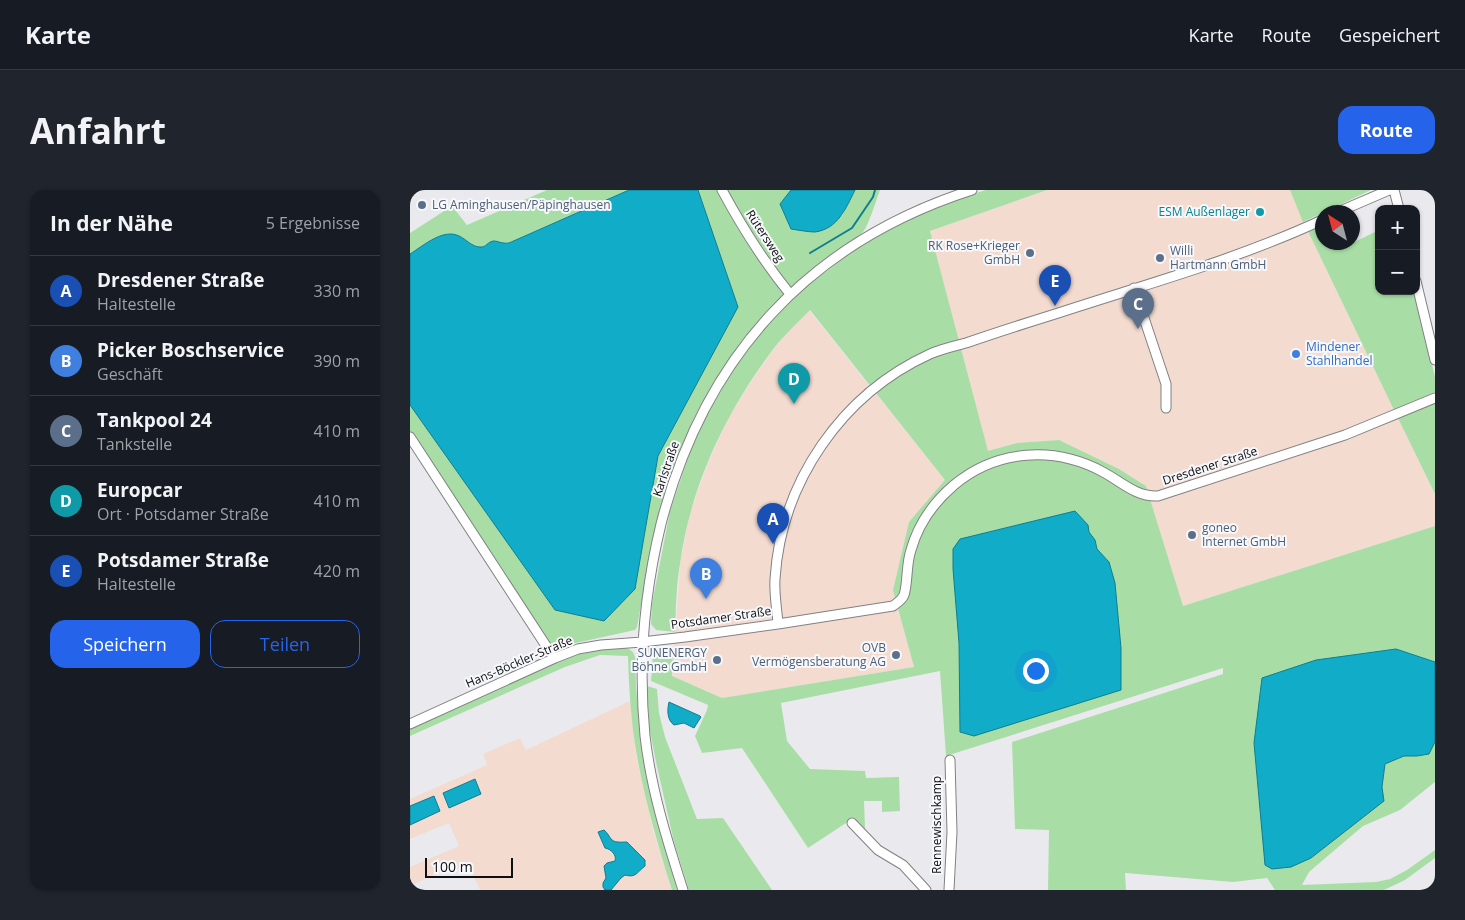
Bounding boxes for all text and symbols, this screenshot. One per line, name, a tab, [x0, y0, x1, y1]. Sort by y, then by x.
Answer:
text: Karte	[25, 18, 91, 51]
text: Karte	[1189, 23, 1234, 47]
text: Route	[1262, 23, 1311, 47]
text: Gespeichert	[1339, 23, 1440, 47]
button: Route	[1338, 106, 1435, 154]
text: Anfahrt	[30, 107, 166, 154]
place label: LG Aminghausen/Päpinghausen	[432, 196, 611, 213]
marker: LG Aminghausen/Päpinghausen	[416, 199, 428, 211]
place label: ESM Außenlager	[1158, 203, 1250, 220]
north arrow	[1315, 205, 1360, 250]
map controls	[1375, 205, 1420, 295]
button: +	[1375, 205, 1420, 250]
street label: Rütersweg	[742, 206, 789, 265]
marker: ESM Außenlager	[1254, 206, 1266, 218]
text: In der Nähe	[50, 209, 173, 237]
text: 5 Ergebnisse	[266, 212, 360, 234]
place label: RK Rose+Krieger GmbH	[928, 237, 1020, 268]
place label: Willi Hartmann GmbH	[1170, 242, 1266, 273]
marker: RK Rose+Krieger GmbH	[1024, 247, 1036, 259]
button: −	[1375, 250, 1420, 295]
marker: Willi Hartmann GmbH	[1154, 252, 1166, 264]
pin: E	[1039, 265, 1071, 306]
text: Dresdener Straße	[97, 267, 264, 293]
text: A	[60, 280, 72, 302]
text: 330 m	[314, 280, 360, 302]
pin: C	[1122, 288, 1154, 329]
text: Haltestelle	[97, 293, 176, 315]
text: Picker Boschservice	[97, 337, 284, 363]
place label: Mindener Stahlhandel	[1306, 338, 1372, 369]
marker: Mindener Stahlhandel	[1290, 348, 1302, 360]
text: B	[61, 350, 71, 372]
text: 390 m	[314, 350, 360, 372]
text: Geschäft	[97, 363, 163, 385]
pin: D	[778, 363, 810, 404]
text: Tankpool 24	[97, 407, 212, 433]
text: C	[61, 420, 71, 442]
text: 410 m	[314, 420, 360, 442]
text: Tankstelle	[97, 433, 172, 455]
street label: Karlstraße	[648, 439, 683, 499]
street label: Dresdener Straße	[1160, 442, 1260, 489]
text: Europcar	[97, 477, 182, 503]
text: D	[60, 490, 72, 512]
text: 410 m	[314, 490, 360, 512]
text: Ort · Potsdamer Straße	[97, 503, 269, 525]
pin: A	[757, 503, 789, 544]
place label: goneo Internet GmbH	[1202, 519, 1286, 550]
marker: goneo Internet GmbH	[1186, 529, 1198, 541]
text: Potsdamer Straße	[97, 547, 269, 573]
pin: B	[690, 558, 722, 599]
text: E	[62, 560, 70, 582]
text: 420 m	[314, 560, 360, 582]
text: Haltestelle	[97, 573, 176, 595]
street label: Potsdamer Straße	[670, 602, 772, 633]
button: Speichern	[50, 620, 200, 668]
button: Teilen	[210, 620, 360, 668]
street label: Hans-Böckler-Straße	[463, 631, 575, 692]
place label: OVB Vermögensberatung AG	[752, 639, 886, 670]
place label: SUNENERGY Böhne GmbH	[631, 644, 707, 675]
marker: OVB Vermögensberatung AG	[890, 649, 902, 661]
marker: SUNENERGY Böhne GmbH	[711, 654, 723, 666]
your location	[1023, 658, 1049, 684]
street label: Rennewischkamp	[928, 776, 945, 874]
scale bar	[425, 855, 512, 878]
text: 100 m	[432, 857, 473, 876]

